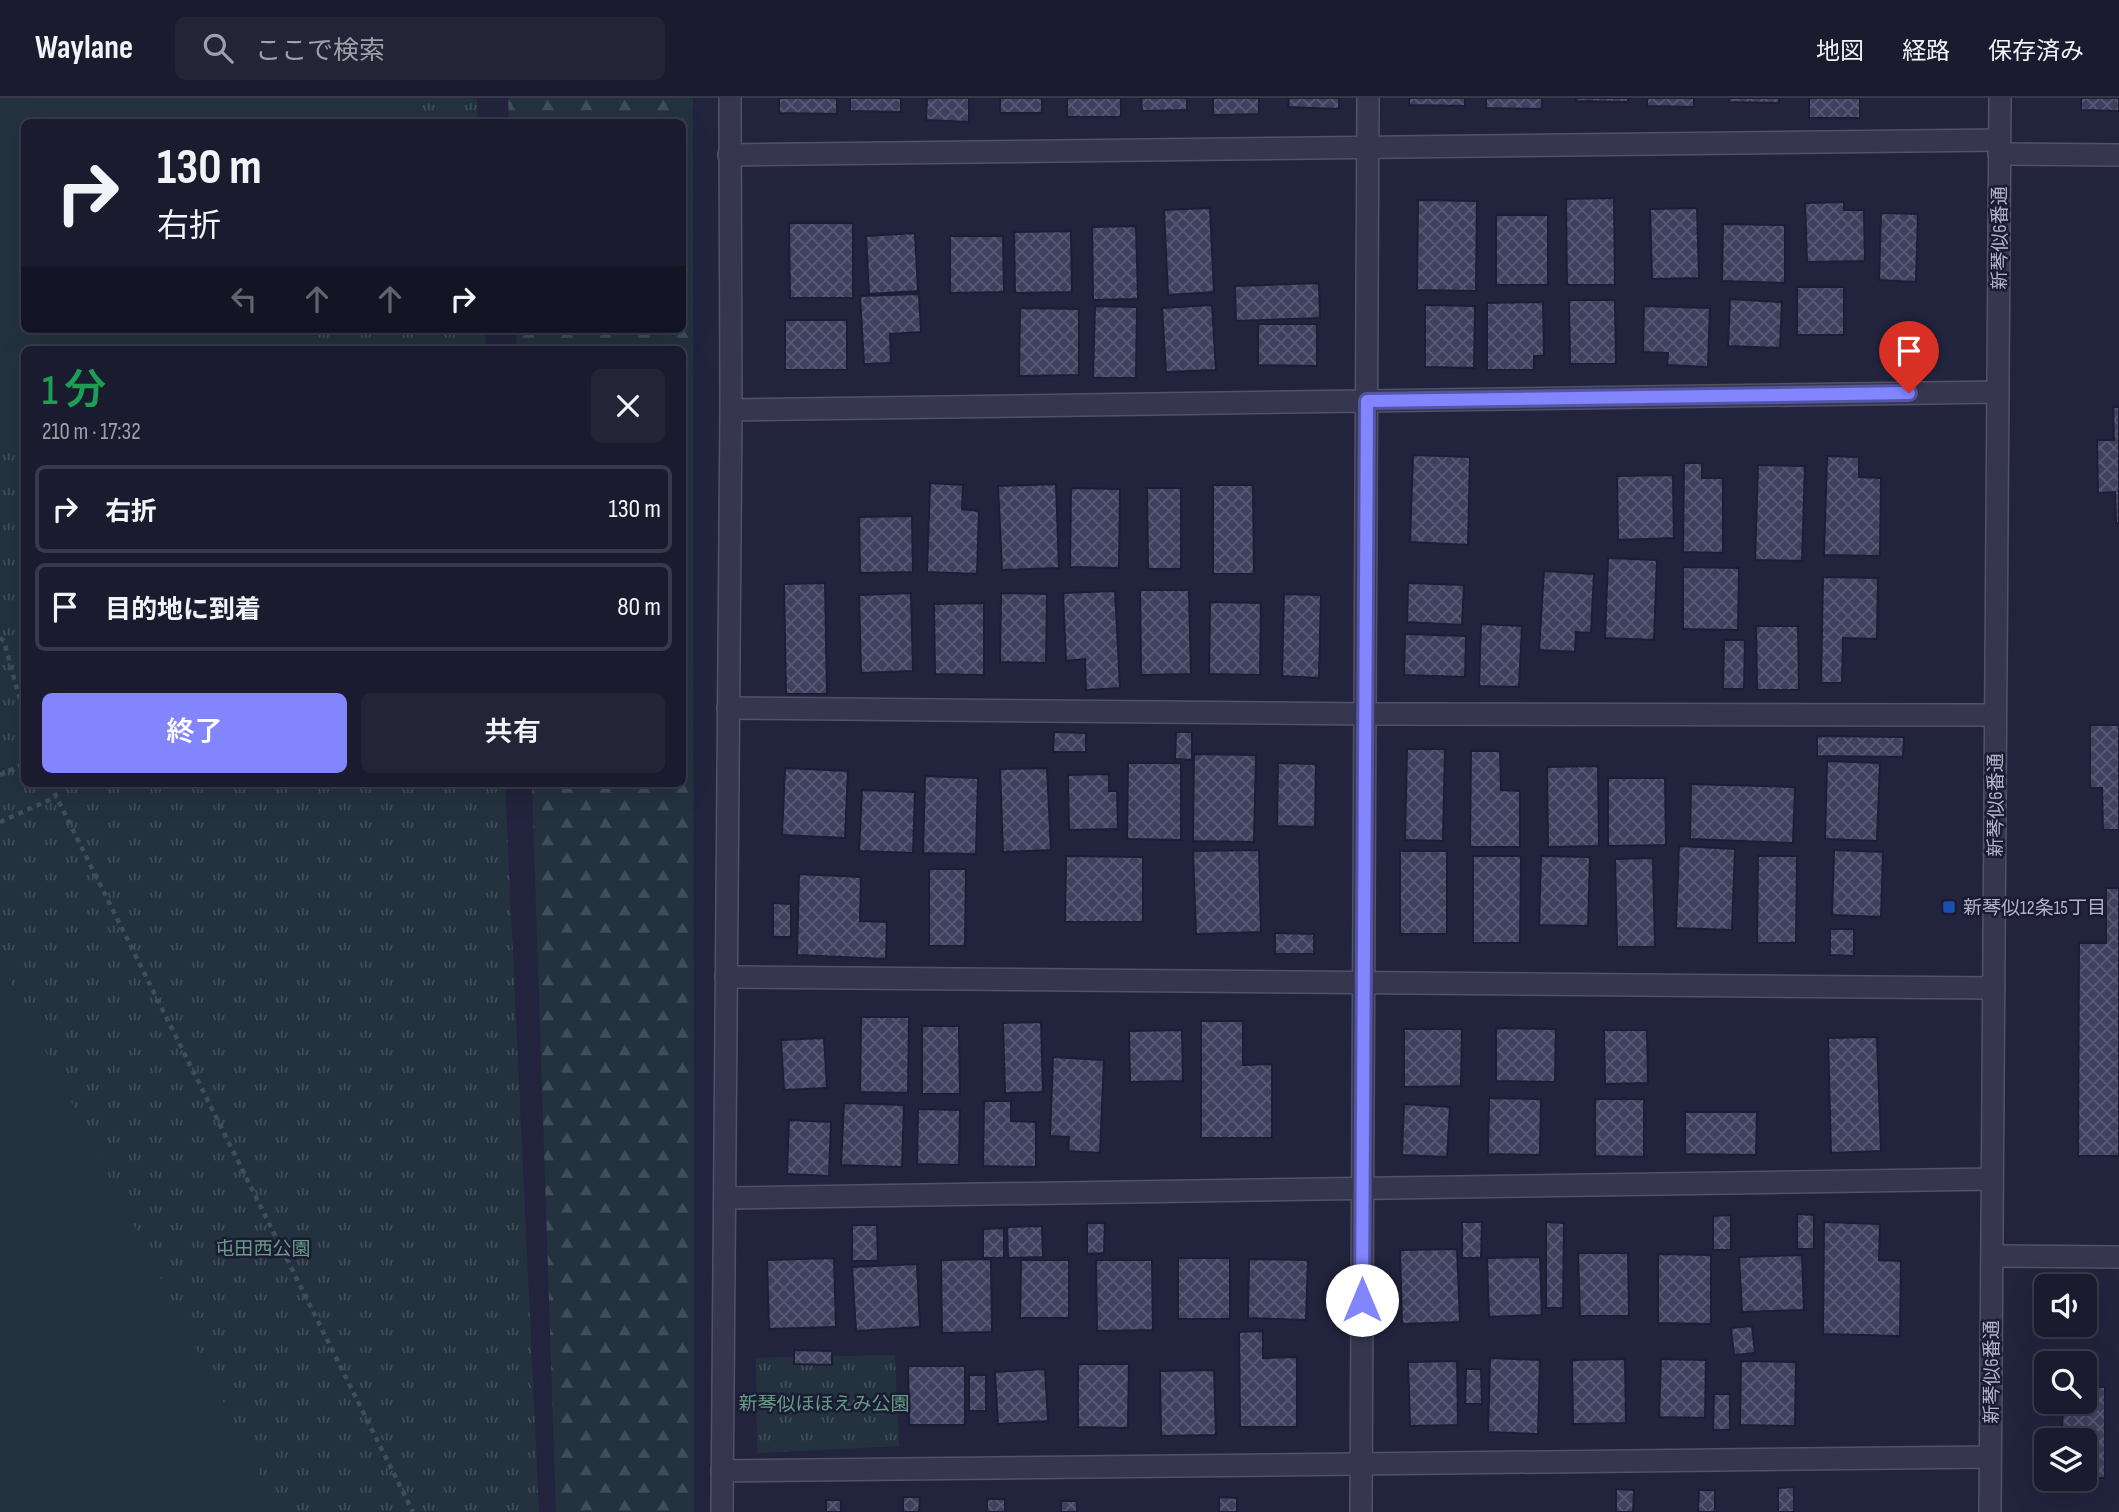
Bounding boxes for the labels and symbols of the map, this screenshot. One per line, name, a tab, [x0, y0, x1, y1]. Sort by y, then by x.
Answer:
street label: 新琴似6番通	[1989, 186, 2012, 290]
pin	[1879, 321, 1939, 393]
street label: 新琴似6番通	[1985, 753, 2008, 857]
place label: 新琴似12条15丁目	[1963, 897, 2106, 920]
marker: 新琴似12条15丁目	[1941, 899, 1957, 915]
park label: 屯田西公園	[215, 1238, 311, 1261]
position arrow	[1325, 1263, 1399, 1337]
street label: 新琴似6番通	[1981, 1320, 2004, 1424]
park label: 新琴似ほほえみ公園	[738, 1393, 910, 1416]

